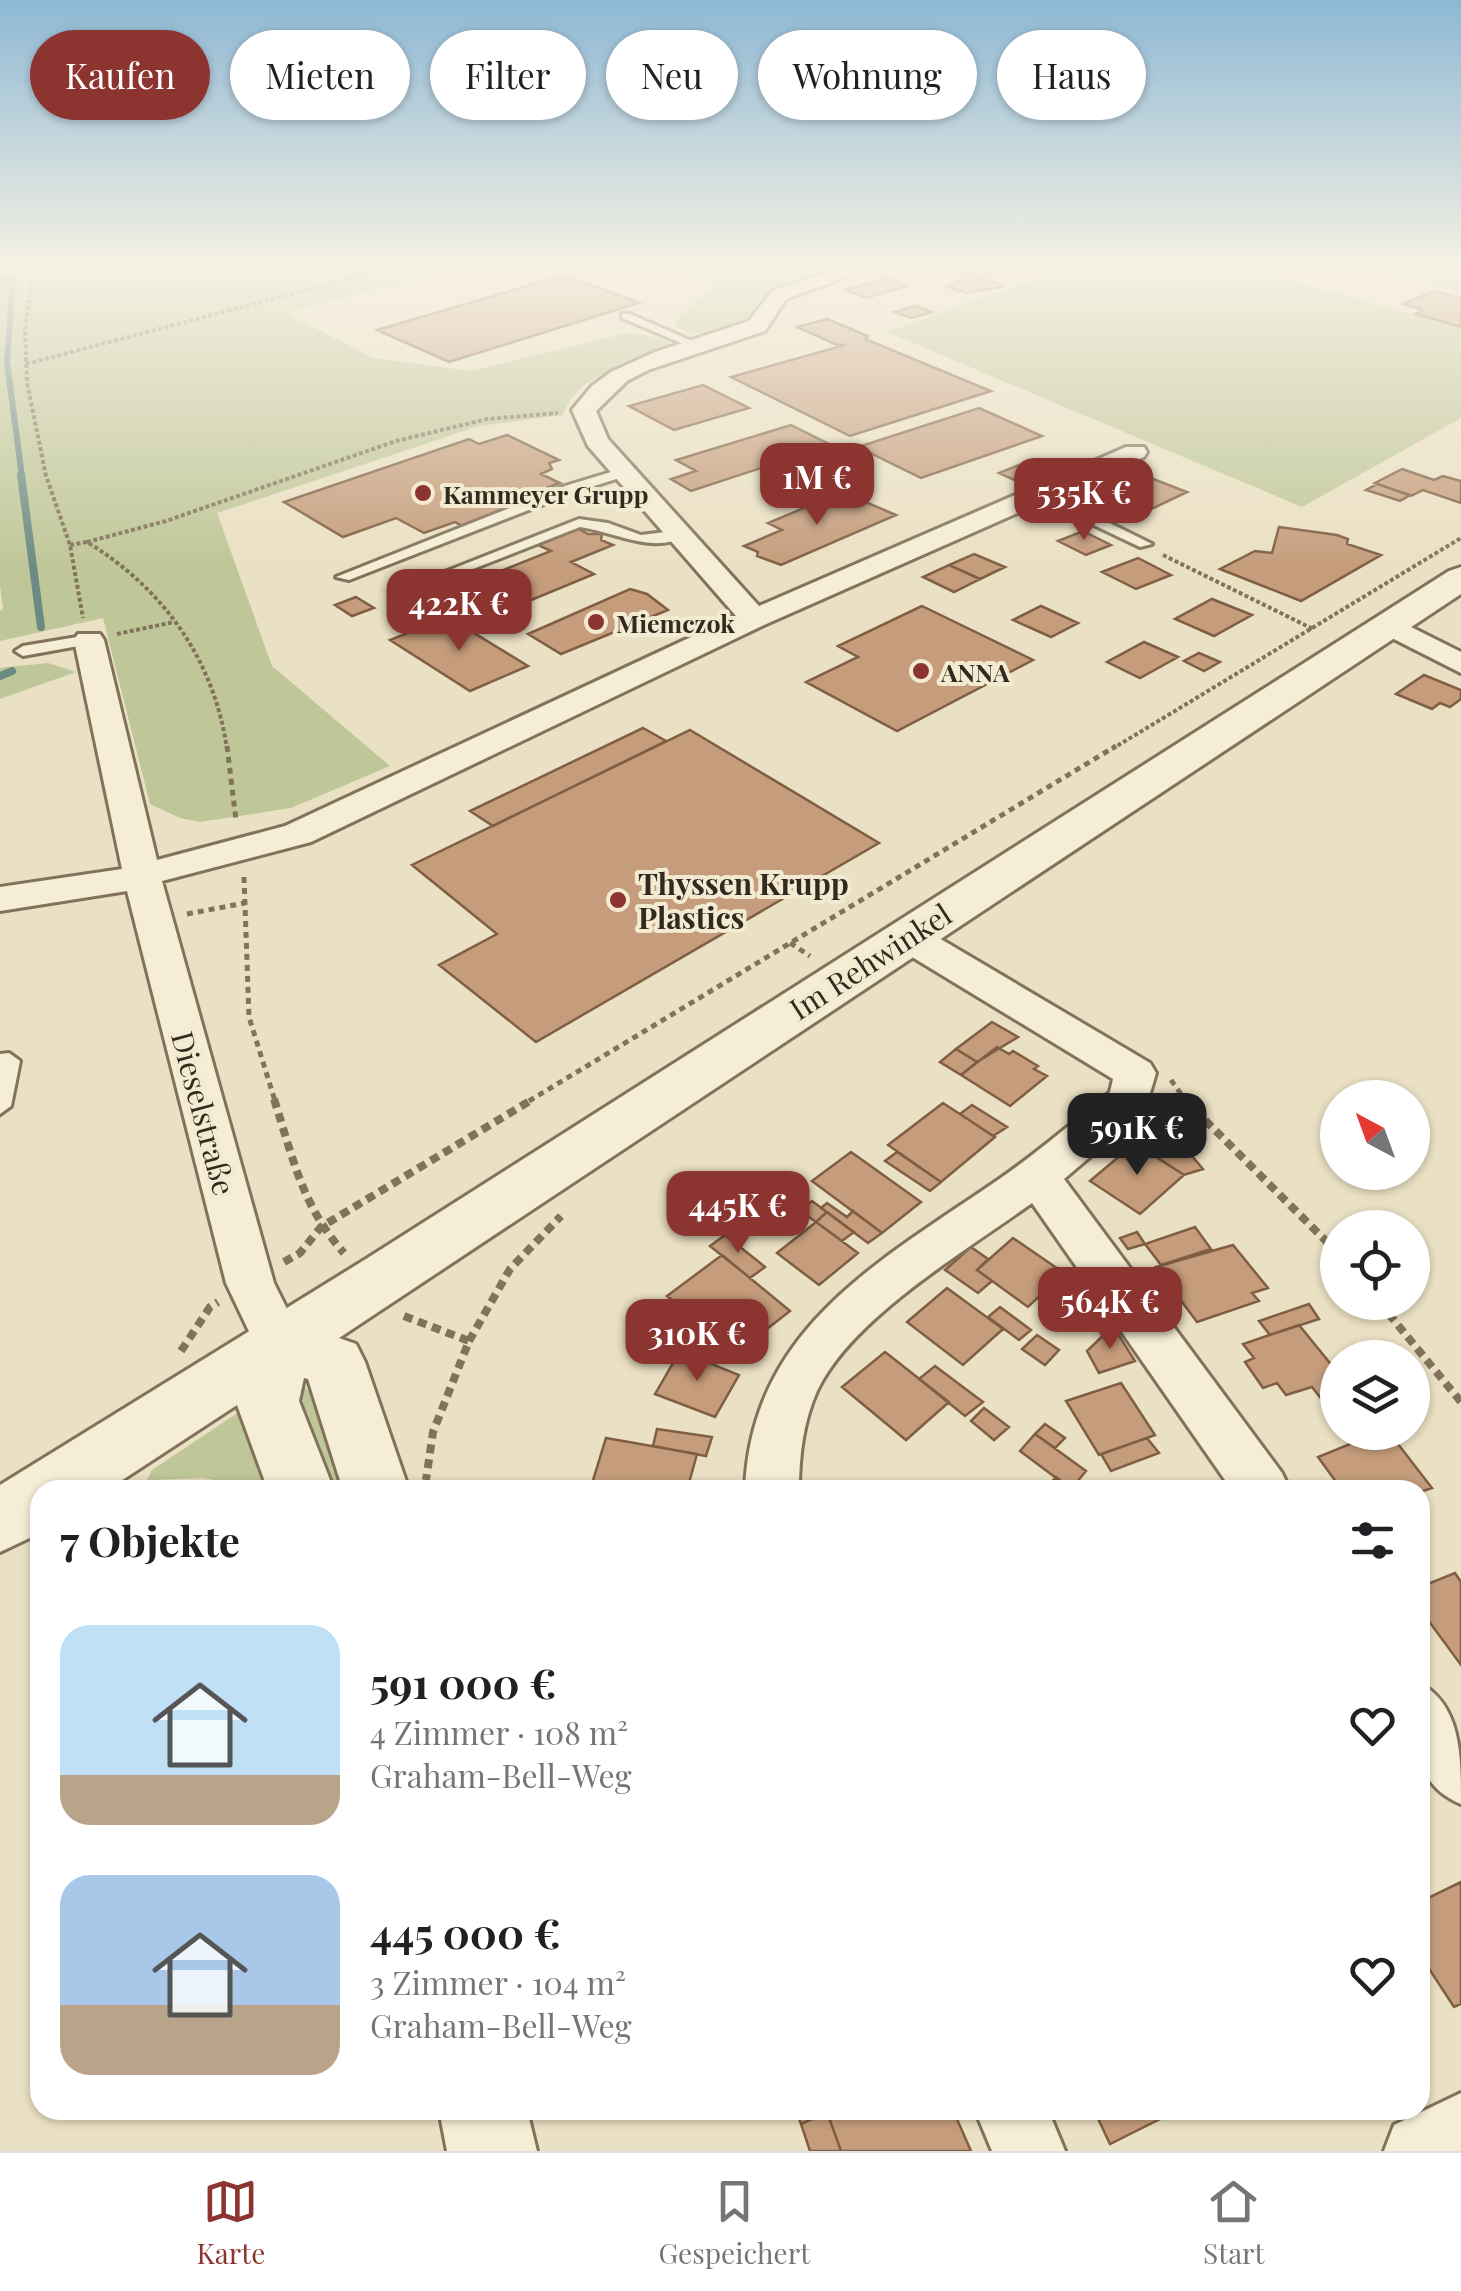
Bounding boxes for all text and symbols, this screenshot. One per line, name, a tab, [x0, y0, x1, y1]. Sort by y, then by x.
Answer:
chip: Kaufen	[30, 30, 210, 120]
chip: Mieten	[230, 30, 410, 120]
chip: Filter	[430, 30, 586, 120]
chip: Neu	[606, 30, 738, 120]
chip: Wohnung	[758, 30, 977, 120]
chip: Haus	[997, 30, 1146, 120]
pin: 1M €	[758, 443, 876, 528]
text: 1M €	[782, 454, 852, 497]
pin: 535K €	[1003, 458, 1165, 543]
text: 535K €	[1036, 469, 1132, 512]
place label: Kammeyer Grupp	[443, 477, 649, 510]
marker: Kammeyer Grupp	[412, 482, 434, 504]
pin: 422K €	[378, 569, 540, 654]
text: 422K €	[409, 580, 509, 623]
place label: Miemczok	[616, 606, 735, 639]
marker: Miemczok	[585, 611, 607, 633]
place label: ANNA	[940, 655, 1010, 688]
marker: ANNA	[910, 660, 932, 682]
place label: Thyssen Krupp Plastics	[638, 863, 849, 937]
marker: Thyssen Krupp Plastics	[607, 889, 629, 911]
street label: Im Rehwinkel	[781, 894, 959, 1028]
street label: Dieselstraße	[163, 1027, 245, 1199]
north arrow	[1320, 1080, 1430, 1190]
map controls	[1320, 1080, 1430, 1450]
pin: 591K €	[1056, 1093, 1218, 1178]
text: 591K €	[1089, 1104, 1185, 1147]
pin: 445K €	[657, 1171, 819, 1256]
text: 445K €	[689, 1182, 787, 1225]
button: locate	[1320, 1210, 1430, 1320]
pin: 564K €	[1029, 1267, 1191, 1352]
text: 564K €	[1060, 1278, 1160, 1321]
pin: 310K €	[616, 1299, 778, 1384]
text: 310K €	[648, 1310, 746, 1353]
button: layers	[1320, 1340, 1430, 1450]
text: 7 Objekte	[60, 1512, 240, 1568]
icon: filters	[1345, 1513, 1400, 1568]
text: 591 000 €	[370, 1654, 556, 1710]
icon: home	[140, 1665, 260, 1785]
icon: heart	[1345, 1698, 1400, 1753]
text: 4 Zimmer · 108 m²	[370, 1710, 628, 1753]
text: Graham-Bell-Weg	[370, 1753, 632, 1796]
text: 445 000 €	[370, 1904, 561, 1960]
icon: home	[140, 1915, 260, 2035]
icon: heart	[1345, 1948, 1400, 2003]
text: 3 Zimmer · 104 m²	[370, 1960, 626, 2003]
text: Graham-Bell-Weg	[370, 2003, 632, 2046]
tab: Karte	[197, 2174, 265, 2271]
tab: Gespeichert	[658, 2174, 810, 2271]
tab: Start	[1203, 2174, 1264, 2271]

